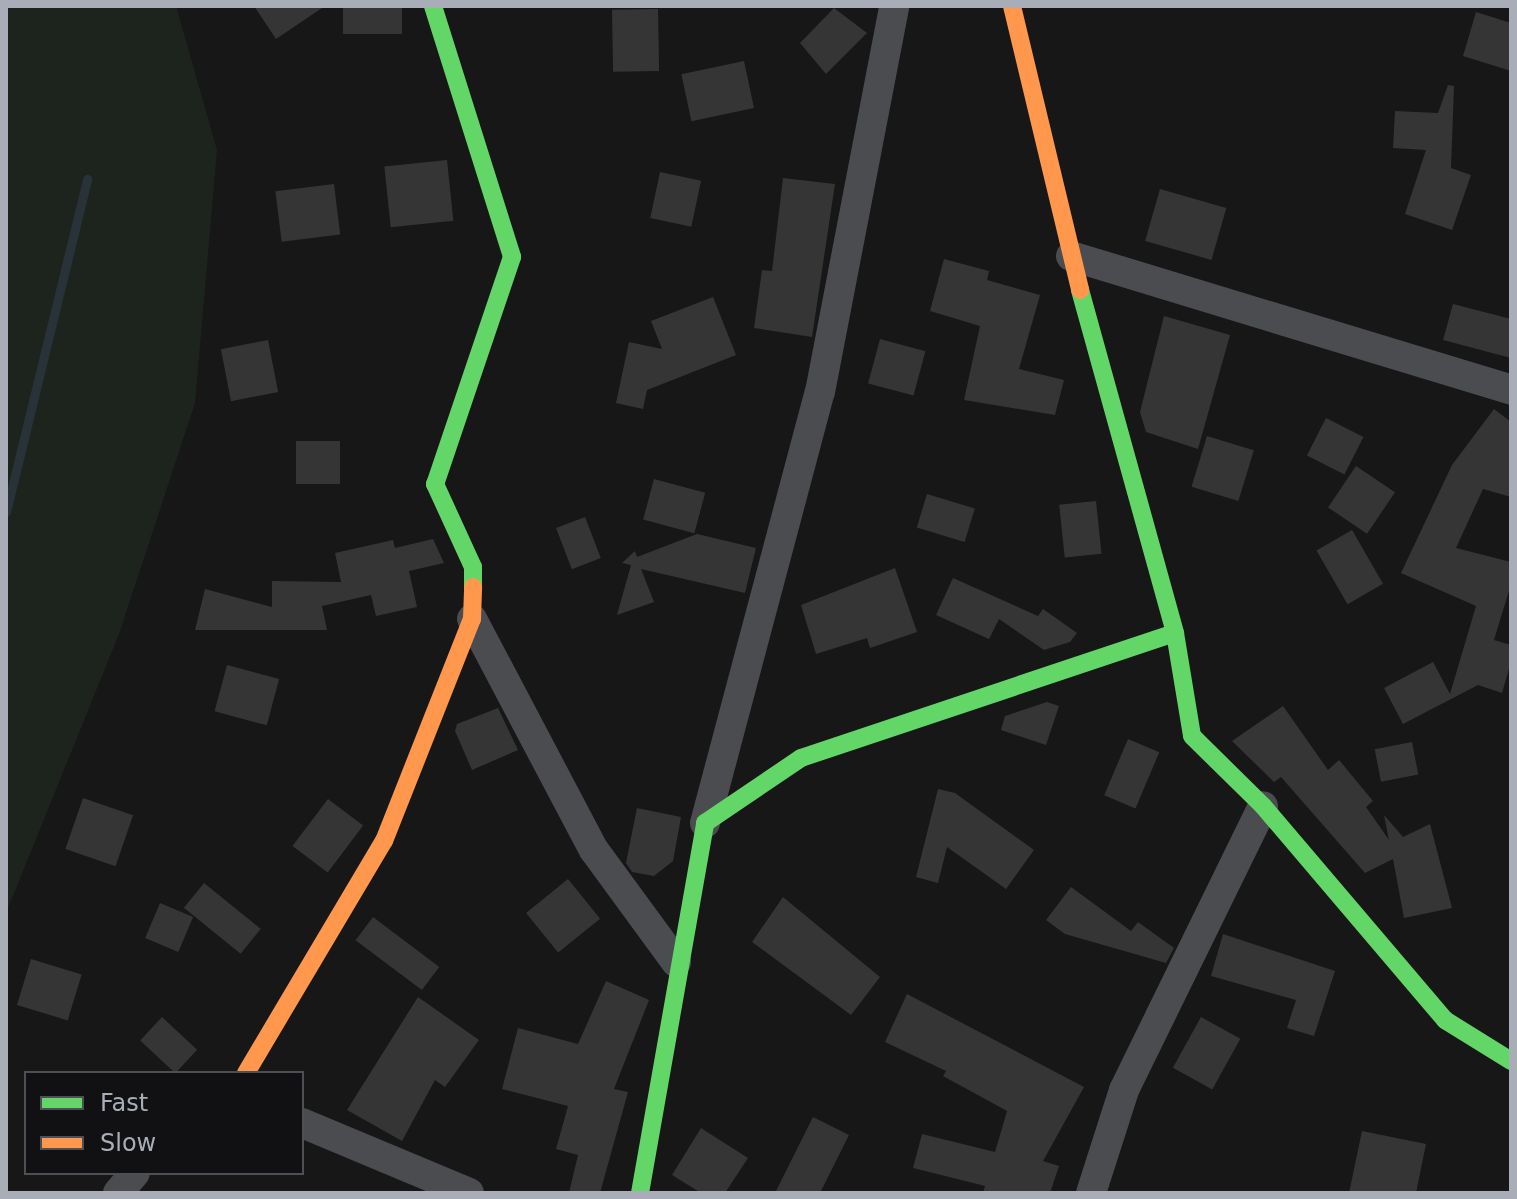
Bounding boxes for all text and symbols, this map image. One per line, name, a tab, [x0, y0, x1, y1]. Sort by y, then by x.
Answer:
legend	[24, 1071, 304, 1175]
text: Fast	[100, 1089, 148, 1117]
text: Slow	[100, 1129, 156, 1157]

